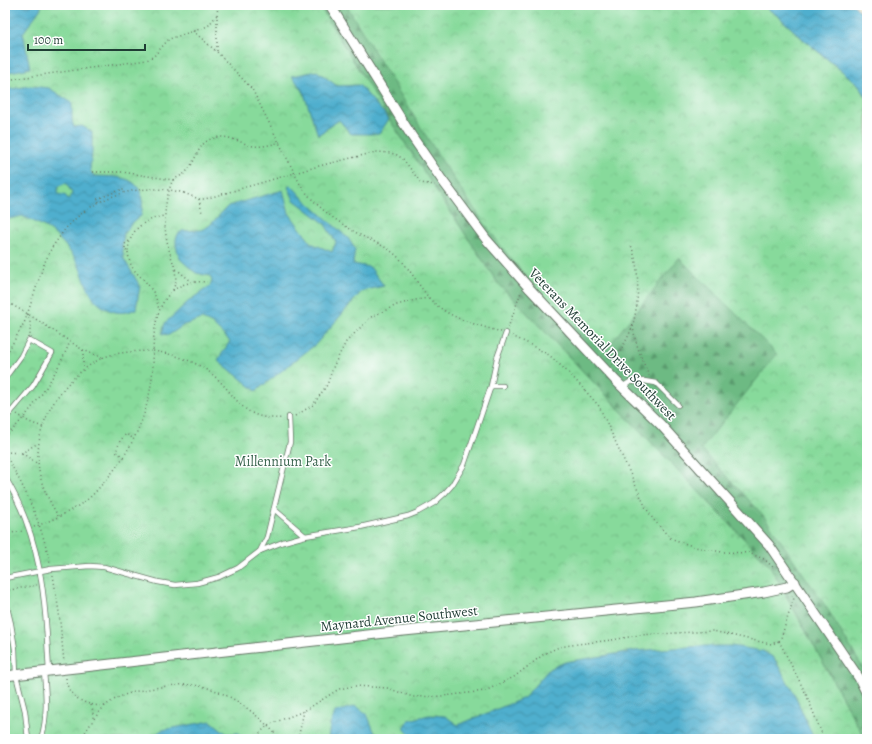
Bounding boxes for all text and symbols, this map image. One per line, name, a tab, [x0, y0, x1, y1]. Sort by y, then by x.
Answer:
scale bar	[28, 26, 145, 52]
text: 100 m	[34, 32, 63, 48]
street label: Veterans Memorial Drive Southwest	[524, 263, 681, 425]
park label: Millennium Park	[235, 452, 331, 471]
street label: Maynard Avenue Southwest	[319, 601, 479, 636]

